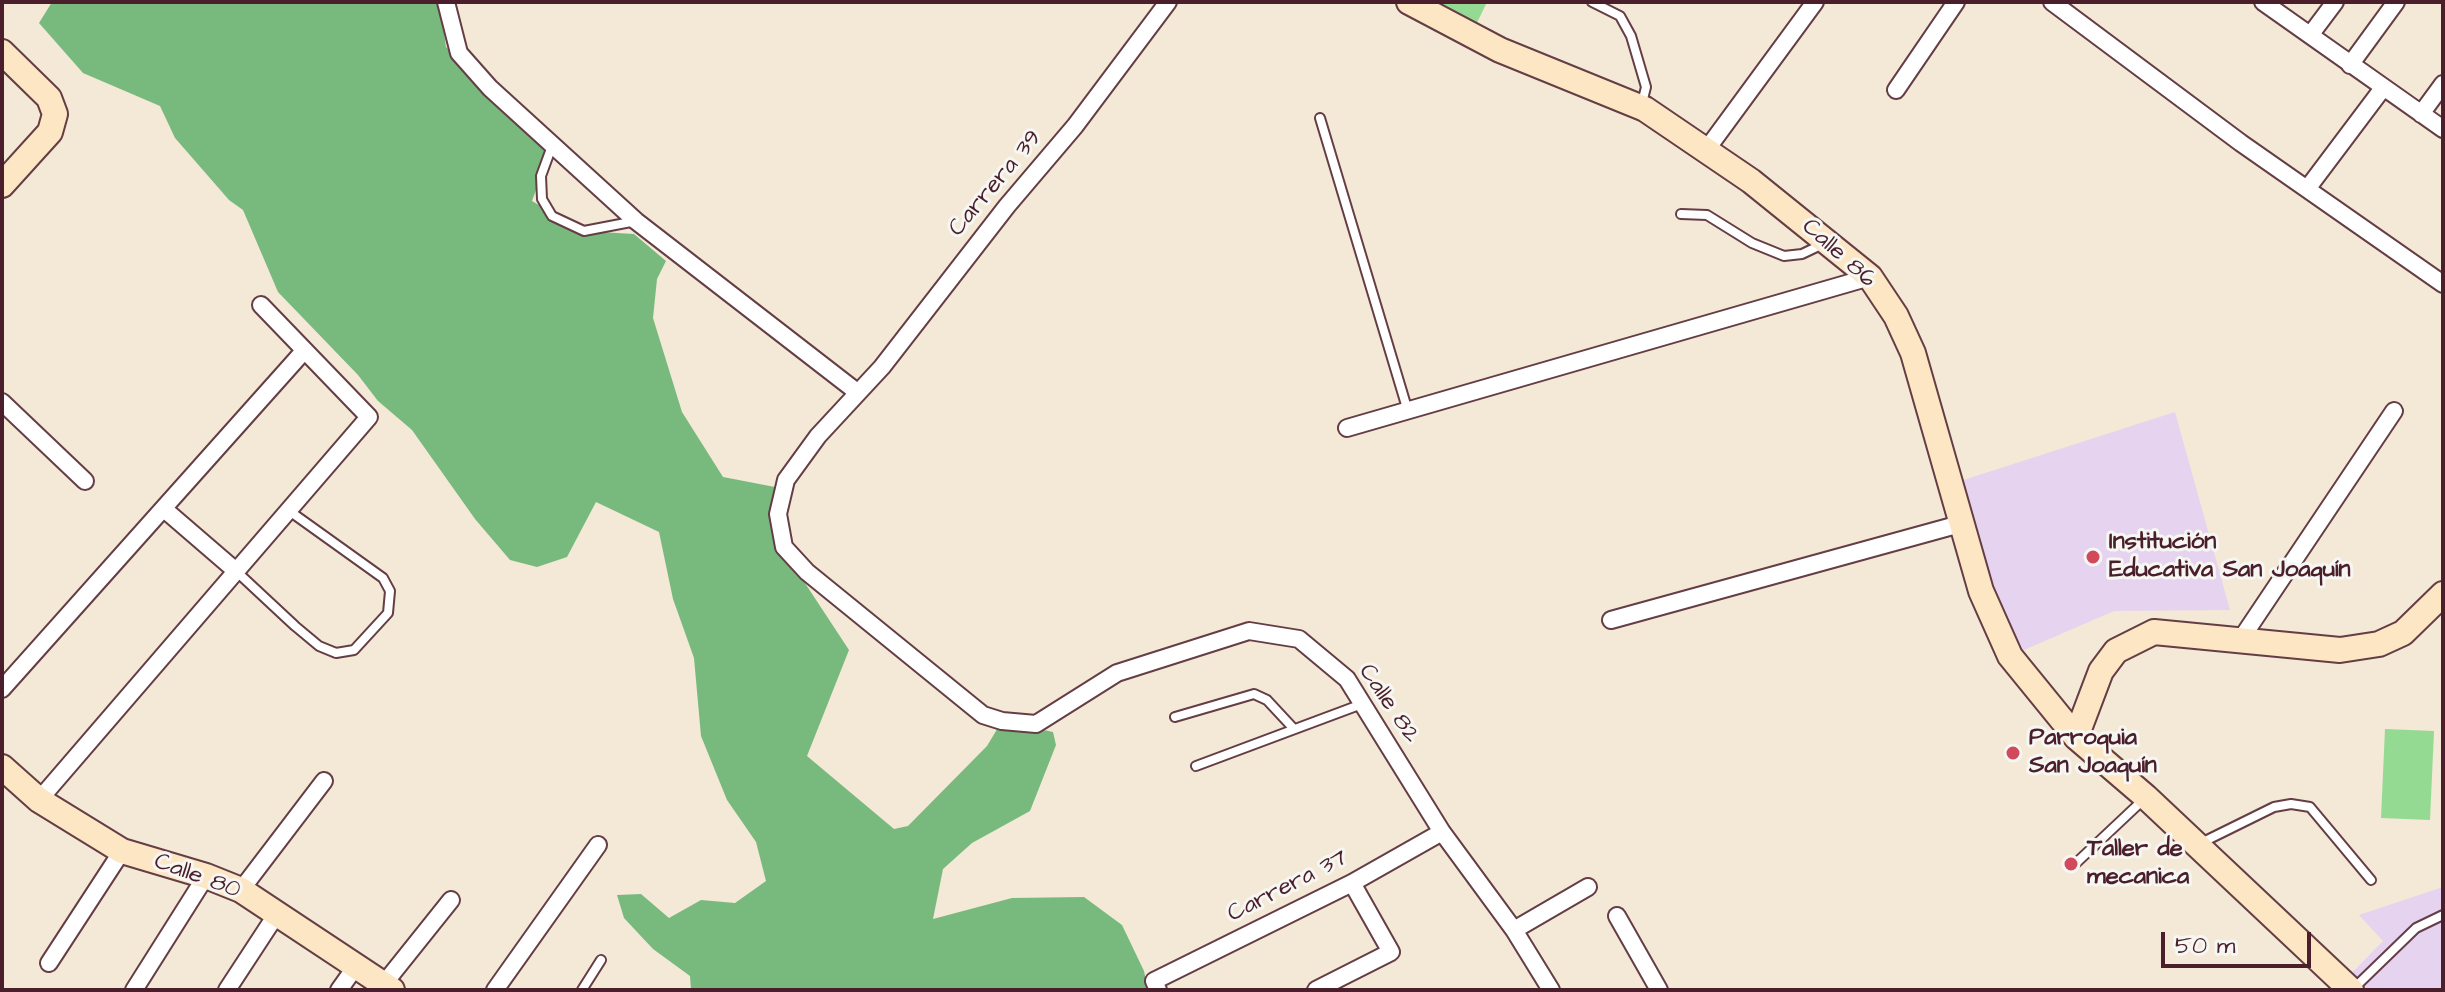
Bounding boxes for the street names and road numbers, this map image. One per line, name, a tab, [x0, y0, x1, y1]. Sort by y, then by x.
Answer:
street label: Carrera 39	[943, 125, 1049, 243]
street label: Calle 86	[1795, 213, 1881, 295]
street label: Calle 82	[1351, 659, 1425, 749]
street label: Carrera 37	[1223, 844, 1353, 930]
street label: Calle 80	[150, 848, 244, 906]

